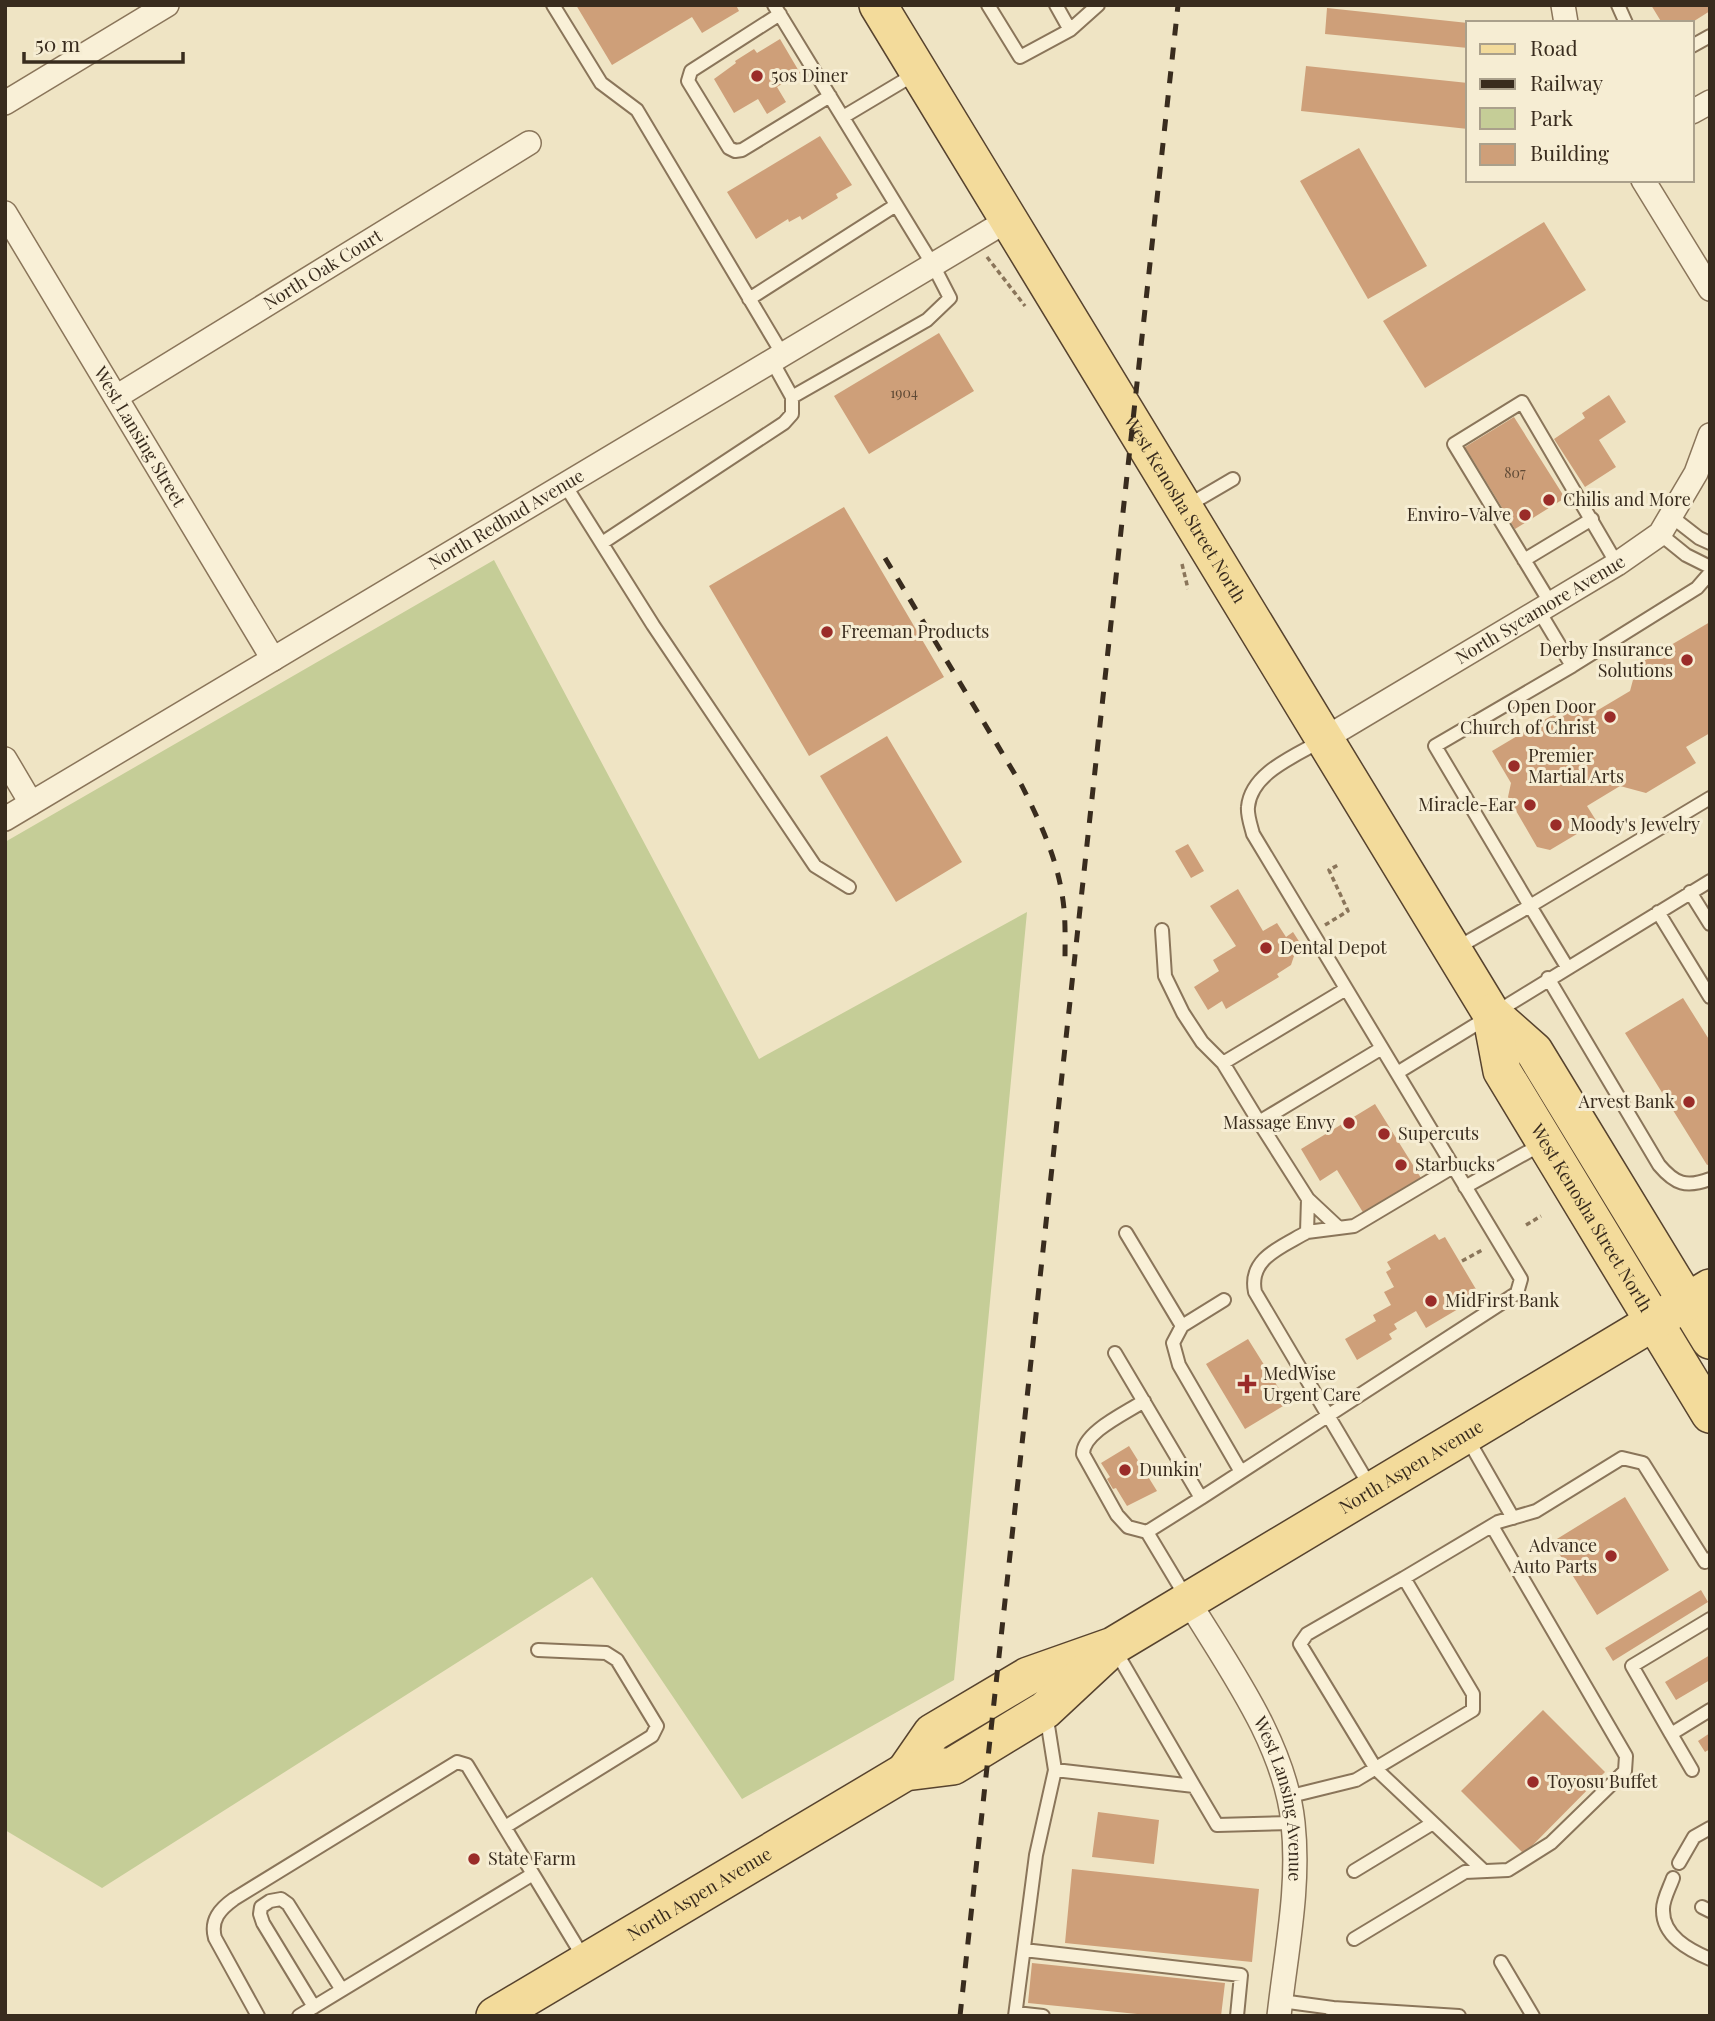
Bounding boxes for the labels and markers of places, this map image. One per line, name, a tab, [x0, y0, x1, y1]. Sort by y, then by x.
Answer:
place label: 50s Diner	[771, 63, 848, 87]
marker: 50s Diner	[749, 68, 765, 84]
place label: Chilis and More	[1563, 487, 1691, 511]
marker: Chilis and More	[1541, 492, 1557, 508]
place label: Enviro-Valve	[1407, 502, 1511, 526]
marker: Enviro-Valve	[1517, 507, 1533, 523]
place label: Freeman Products	[841, 619, 989, 643]
marker: Freeman Products	[819, 624, 835, 640]
place label: Derby Insurance Solutions	[1539, 637, 1673, 682]
marker: Derby Insurance Solutions	[1679, 652, 1695, 668]
place label: Open Door Church of Christ	[1460, 694, 1597, 739]
marker: Open Door Church of Christ	[1602, 709, 1618, 725]
place label: Premier Martial Arts	[1528, 743, 1624, 788]
marker: Premier Martial Arts	[1506, 758, 1522, 774]
place label: Miracle-Ear	[1418, 792, 1516, 816]
marker: Miracle-Ear	[1522, 797, 1538, 813]
place label: Moody's Jewelry	[1570, 812, 1700, 836]
marker: Moody's Jewelry	[1548, 817, 1564, 833]
place label: Dental Depot	[1280, 935, 1387, 959]
marker: Dental Depot	[1258, 940, 1274, 956]
place label: Arvest Bank	[1577, 1089, 1675, 1113]
marker: Arvest Bank	[1681, 1094, 1697, 1110]
place label: Massage Envy	[1223, 1110, 1335, 1134]
marker: Massage Envy	[1341, 1115, 1357, 1131]
place label: Supercuts	[1398, 1121, 1479, 1145]
marker: Supercuts	[1376, 1126, 1392, 1142]
place label: Starbucks	[1415, 1152, 1495, 1176]
marker: Starbucks	[1393, 1157, 1409, 1173]
place label: MidFirst Bank	[1445, 1288, 1559, 1312]
marker: MidFirst Bank	[1423, 1293, 1439, 1309]
place label: MedWise Urgent Care	[1263, 1361, 1361, 1406]
marker: MedWise Urgent Care	[1237, 1374, 1257, 1394]
place label: Dunkin'	[1139, 1457, 1202, 1481]
marker: Dunkin'	[1117, 1462, 1133, 1478]
place label: Advance Auto Parts	[1512, 1533, 1597, 1578]
marker: Advance Auto Parts	[1603, 1548, 1619, 1564]
place label: Toyosu Buffet	[1547, 1769, 1658, 1793]
marker: Toyosu Buffet	[1525, 1774, 1541, 1790]
place label: State Farm	[488, 1846, 576, 1870]
marker: State Farm	[466, 1851, 482, 1867]

